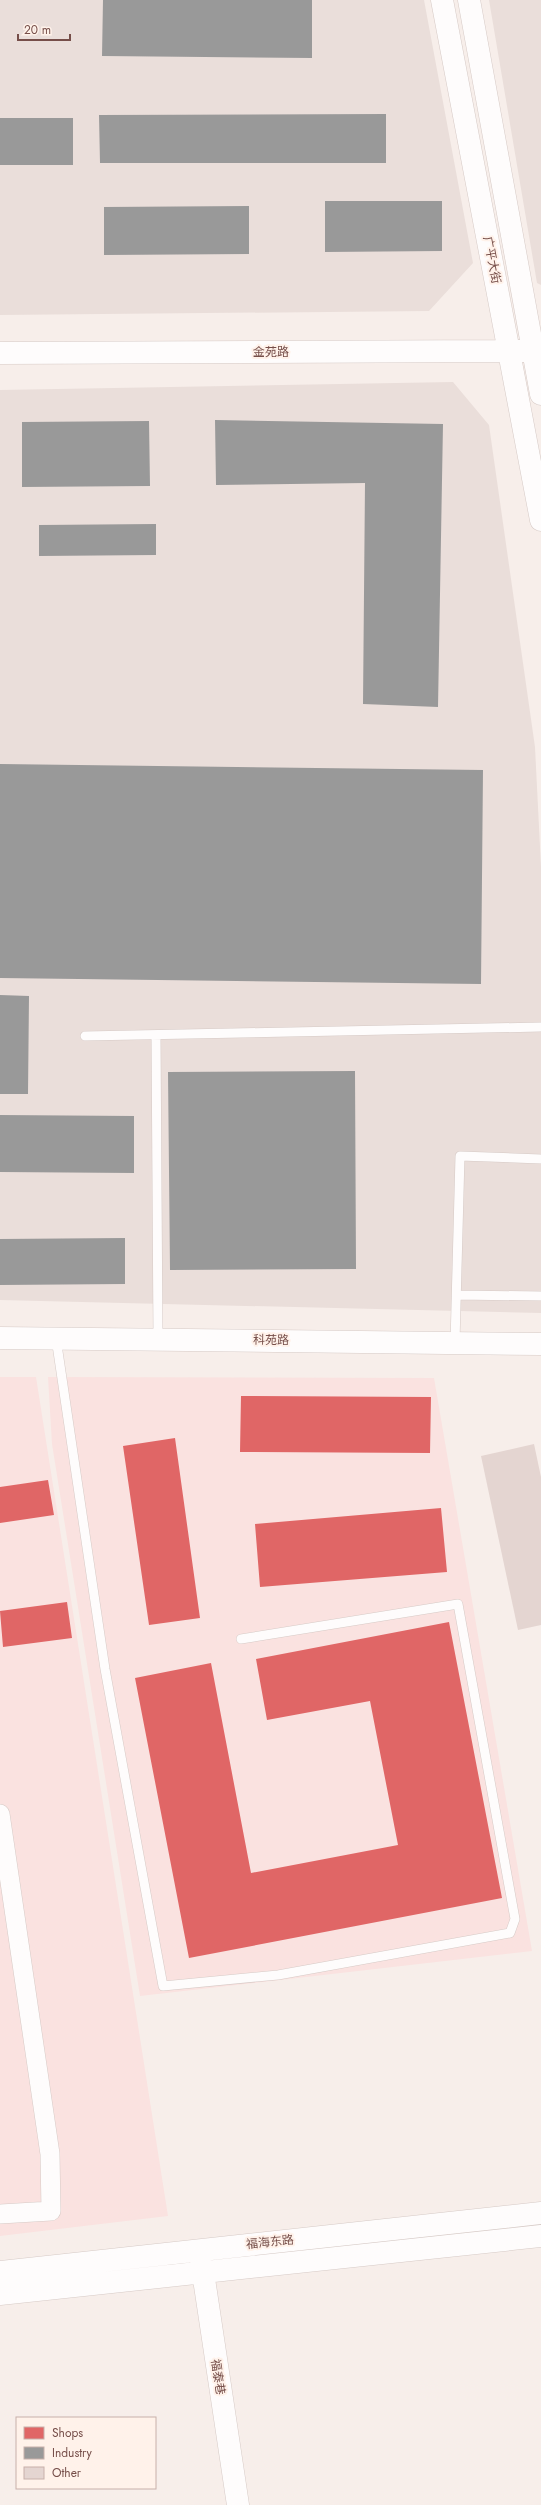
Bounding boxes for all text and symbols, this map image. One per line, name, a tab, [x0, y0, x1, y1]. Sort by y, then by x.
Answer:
scale bar	[18, 16, 70, 42]
text: 20 m	[24, 21, 51, 39]
street label: 广平大街	[479, 235, 505, 285]
street label: 金苑路	[253, 343, 289, 361]
street label: 科苑路	[253, 1331, 289, 1349]
street label: 福海东路	[245, 2231, 295, 2253]
street label: 福泰巷	[206, 2358, 230, 2396]
legend	[16, 2417, 156, 2489]
text: Shops	[52, 2424, 83, 2442]
text: Industry	[52, 2444, 93, 2462]
text: Other	[52, 2464, 82, 2482]

